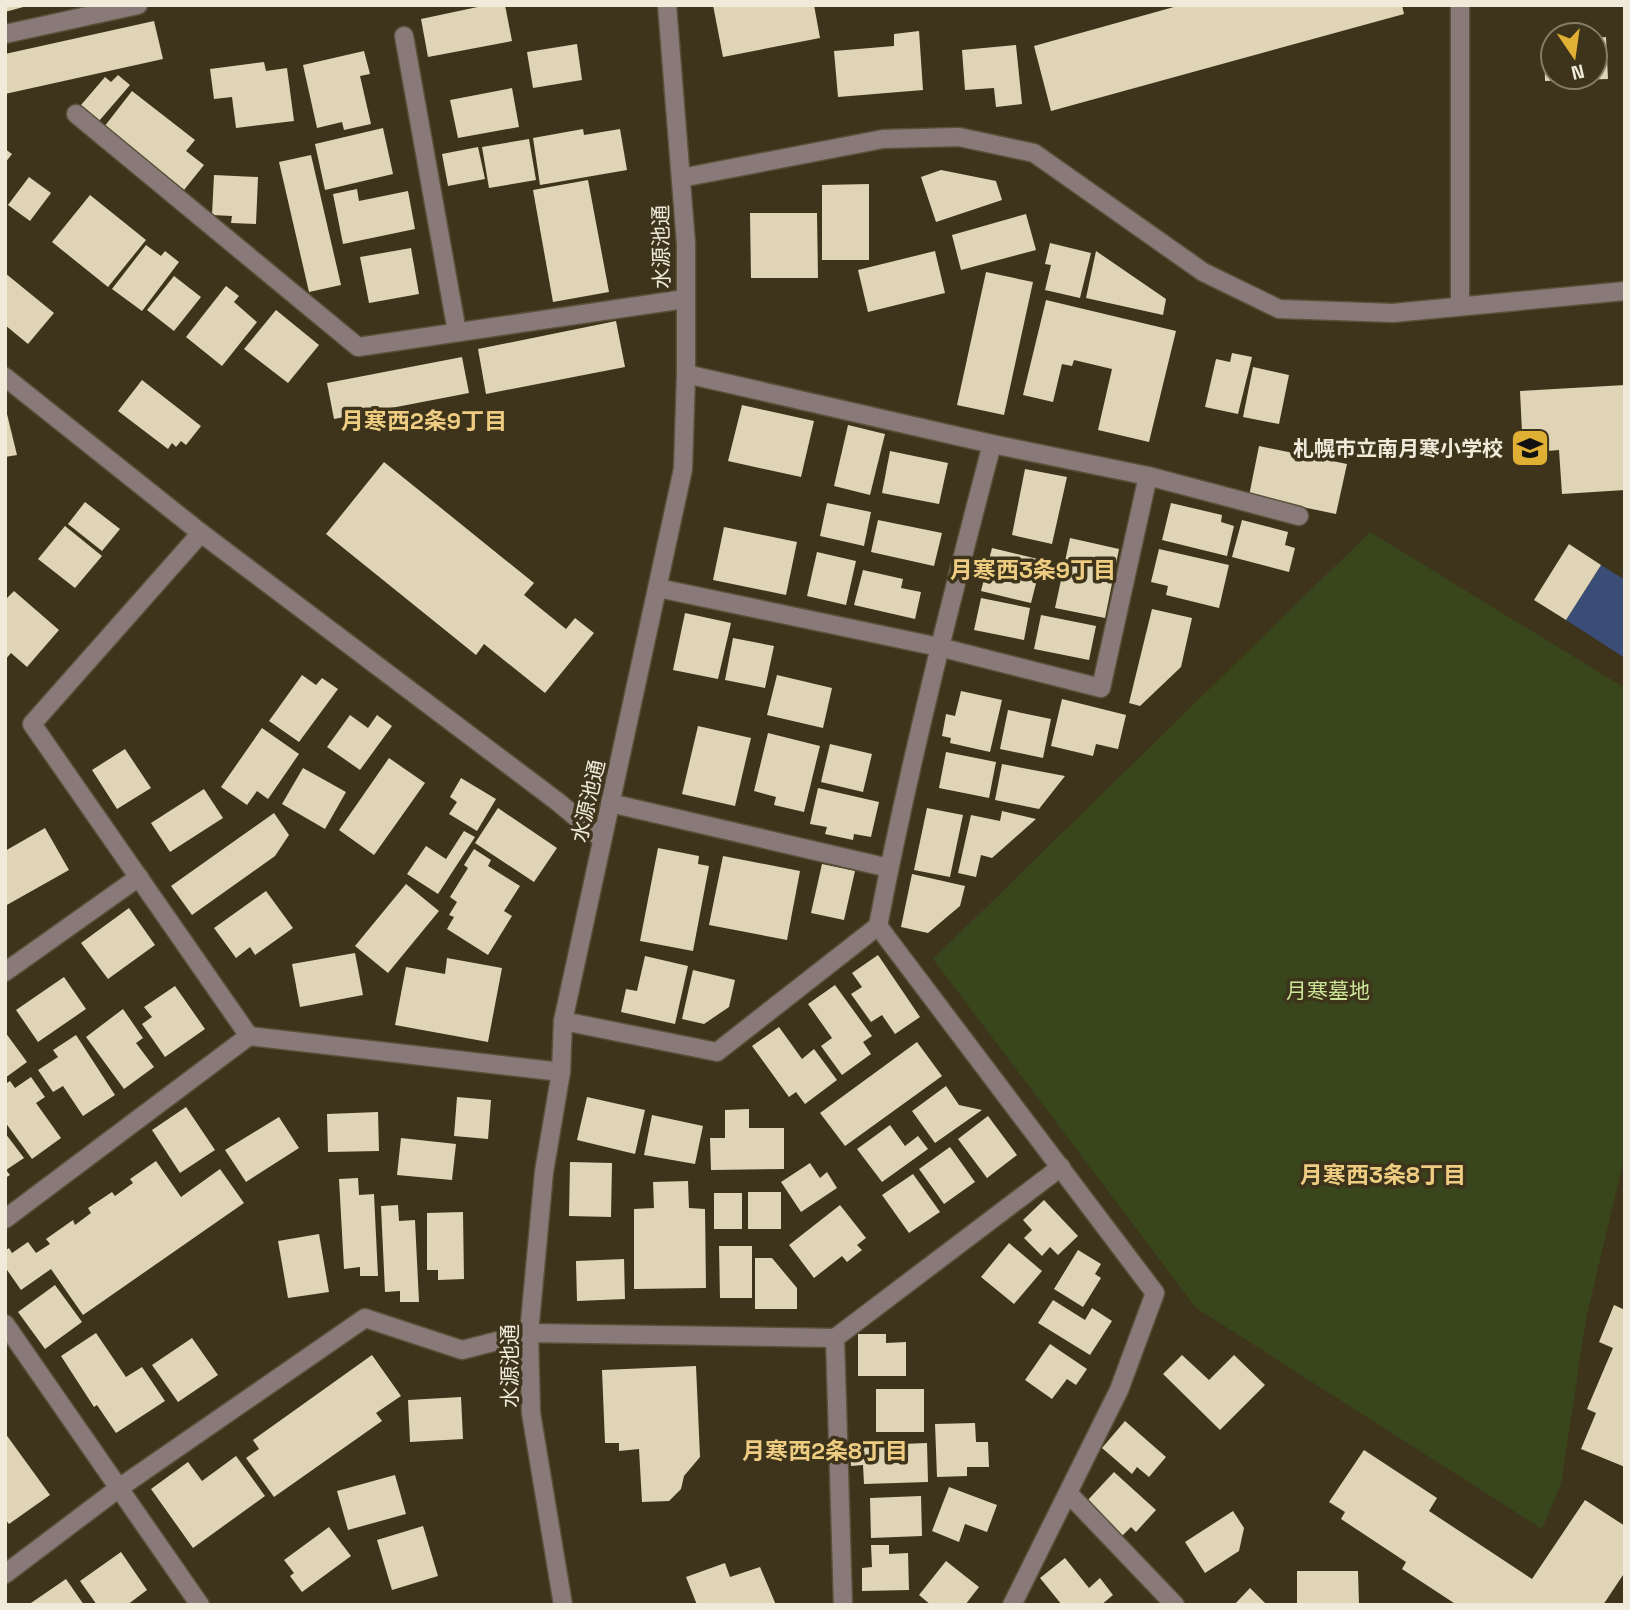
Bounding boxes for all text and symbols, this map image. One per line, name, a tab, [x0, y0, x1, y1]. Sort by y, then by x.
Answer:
north arrow	[1539, 21, 1609, 91]
text: N	[1569, 58, 1587, 86]
street label: 水源池通	[647, 205, 675, 289]
district label: 月寒西2条9丁目	[341, 406, 507, 436]
school or university icon: 札幌市立南月寒小学校	[1509, 427, 1551, 469]
place label: 札幌市立南月寒小学校	[1293, 435, 1503, 462]
district label: 月寒西3条9丁目	[950, 555, 1116, 585]
street label: 水源池通	[565, 757, 611, 845]
park label: 月寒墓地	[1286, 977, 1370, 1004]
district label: 月寒西3条8丁目	[1300, 1160, 1466, 1190]
street label: 水源池通	[496, 1324, 523, 1408]
district label: 月寒西2条8丁目	[742, 1436, 908, 1466]

